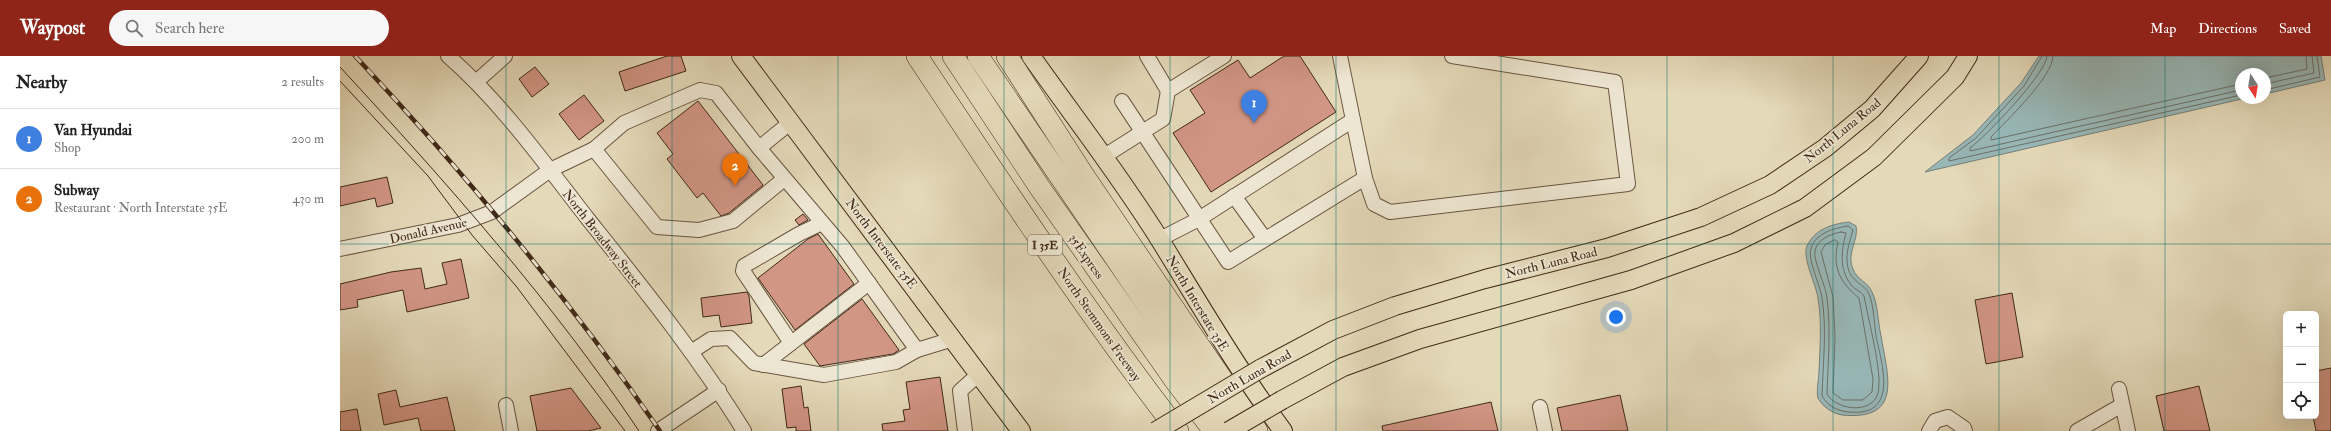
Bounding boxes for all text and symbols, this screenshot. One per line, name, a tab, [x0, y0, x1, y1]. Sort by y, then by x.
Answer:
search box	[109, 10, 389, 46]
text: Waypost	[20, 16, 85, 40]
icon: search	[123, 17, 145, 39]
text: Search here	[155, 19, 224, 38]
text: Map	[2150, 20, 2176, 37]
text: Directions	[2198, 20, 2257, 37]
text: Saved	[2279, 20, 2311, 37]
north arrow	[2235, 68, 2271, 104]
text: Nearby	[16, 72, 67, 93]
text: 2 results	[281, 74, 324, 90]
pin: 1	[1241, 90, 1267, 123]
street label: North Luna Road	[1801, 95, 1885, 167]
text: Van Hyundai	[54, 121, 132, 140]
text: 1	[27, 131, 31, 147]
text: 200 m	[291, 131, 324, 147]
text: Shop	[54, 140, 81, 156]
pin: 2	[722, 153, 748, 186]
text: Subway	[54, 181, 99, 200]
street label: North Broadway Street	[558, 186, 646, 292]
text: 2	[26, 191, 32, 207]
text: 430 m	[293, 191, 324, 207]
street label: North Interstate 35E	[842, 195, 920, 292]
text: Restaurant · North Interstate 35E	[54, 200, 227, 216]
street label: Donald Avenue	[388, 214, 469, 248]
street label: 35Express	[1064, 231, 1108, 283]
road number: I 35E	[1028, 235, 1062, 255]
street label: North Luna Road	[1504, 244, 1600, 282]
street label: North Interstate 35E	[1162, 253, 1232, 354]
street label: North Stemmons Freeway	[1053, 264, 1145, 386]
your location	[1606, 307, 1626, 327]
map controls	[2283, 311, 2319, 419]
button: +	[2283, 311, 2319, 347]
street label: North Luna Road	[1205, 346, 1295, 407]
button: −	[2283, 347, 2319, 383]
button: locate	[2283, 383, 2319, 419]

